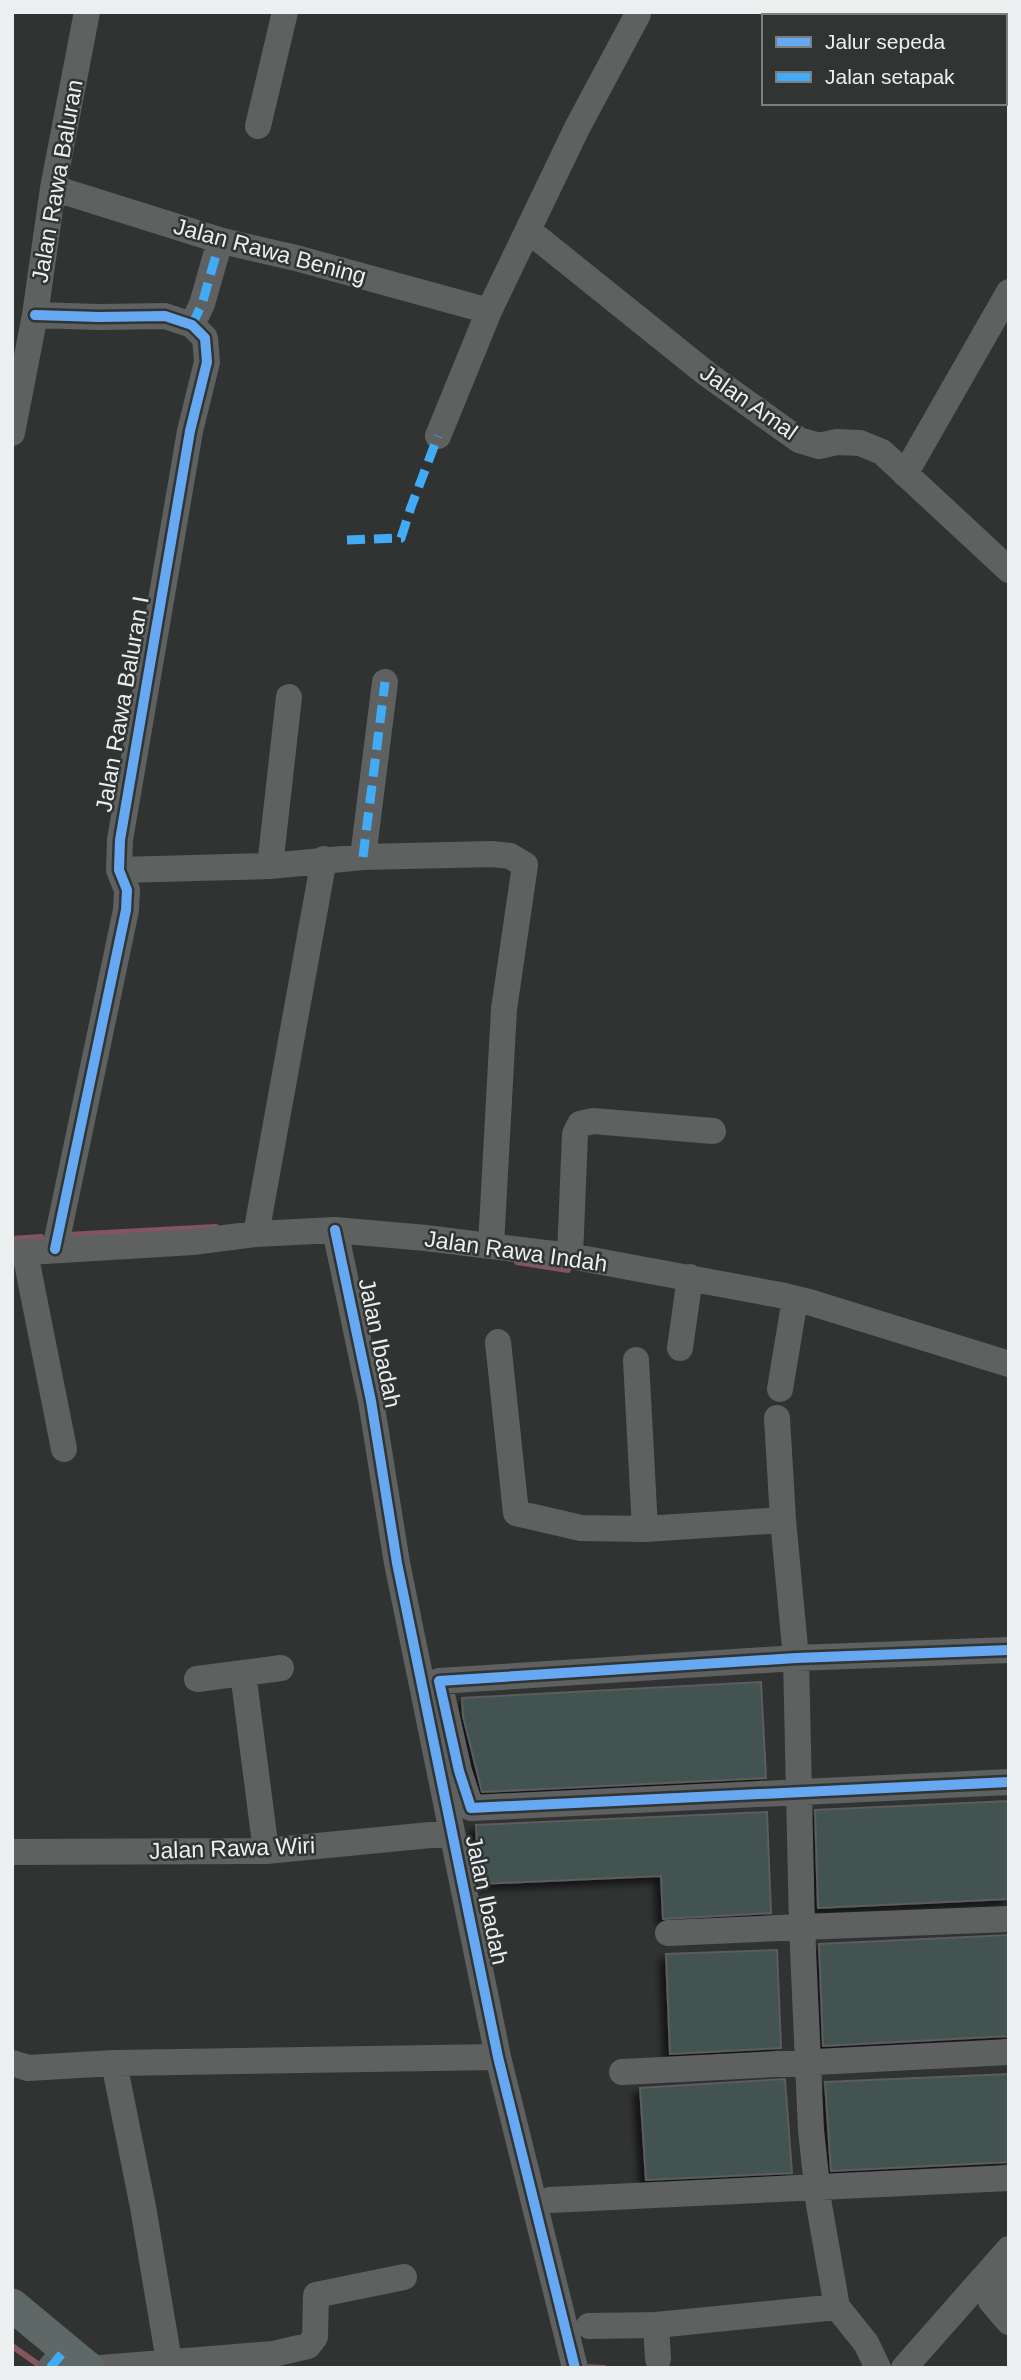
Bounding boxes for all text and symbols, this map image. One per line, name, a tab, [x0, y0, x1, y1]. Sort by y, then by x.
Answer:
legend	[762, 14, 1007, 105]
text: Jalur sepeda	[825, 30, 946, 53]
text: Jalan setapak	[825, 65, 955, 88]
street label: Jalan Rawa Baluran	[26, 77, 88, 285]
street label: Jalan Rawa Bening	[171, 213, 369, 289]
street label: Jalan Amal	[695, 359, 803, 445]
street label: Jalan Rawa Baluran I	[90, 594, 154, 814]
street label: Jalan Rawa Indah	[423, 1225, 609, 1277]
street label: Jalan Ibadah	[354, 1276, 406, 1410]
street label: Jalan Rawa Wiri	[149, 1832, 315, 1864]
street label: Jalan Ibadah	[461, 1833, 513, 1967]

